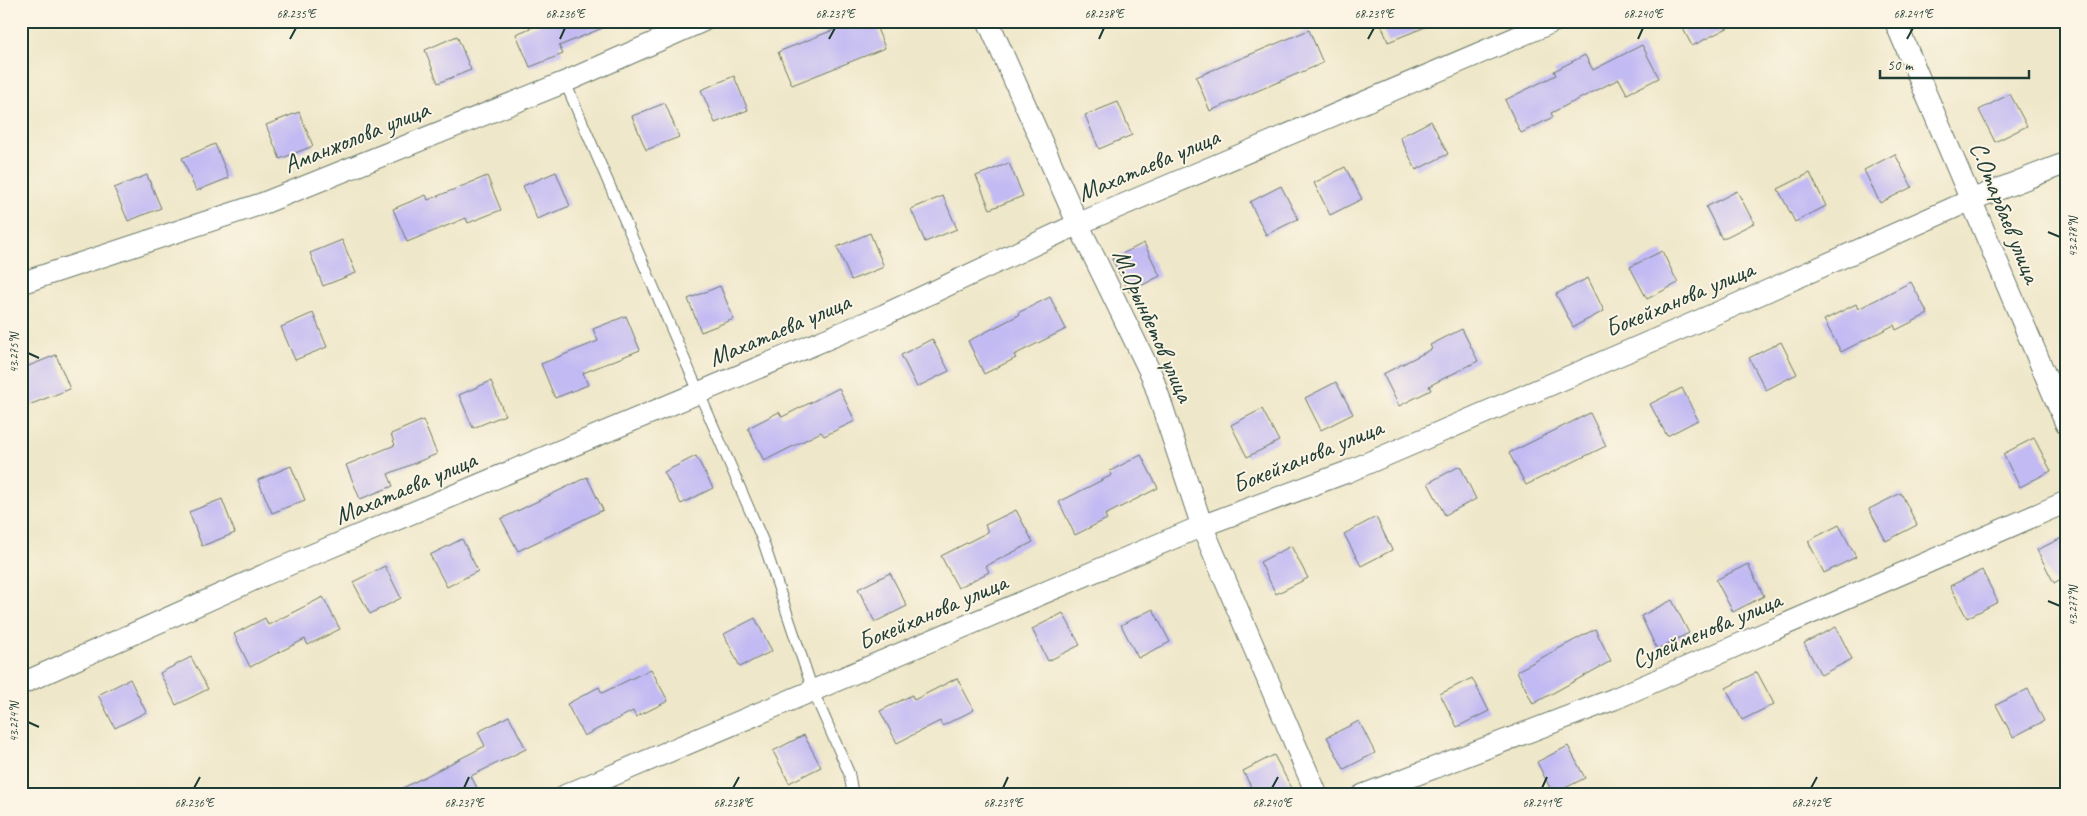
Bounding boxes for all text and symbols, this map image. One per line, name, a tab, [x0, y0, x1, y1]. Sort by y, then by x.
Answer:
text: 68.235°E	[276, 6, 317, 22]
text: 68.236°E	[545, 6, 586, 22]
text: 68.237°E	[815, 6, 856, 22]
text: 68.238°E	[1084, 6, 1125, 22]
text: 68.239°E	[1354, 6, 1395, 22]
text: 68.240°E	[1623, 6, 1664, 22]
text: 68.241°E	[1893, 6, 1934, 22]
scale bar	[1880, 48, 2028, 80]
text: 50 m	[1887, 56, 1914, 75]
street label: Аманжолова улица	[279, 92, 436, 181]
street label: Махатаева улица	[1073, 120, 1226, 209]
street label: С.Отарбаев улица	[1962, 137, 2049, 290]
text: 43.278°N	[2065, 215, 2081, 257]
street label: М.Орынбетов улица	[1105, 244, 1202, 409]
street label: Бокейханова улица	[1600, 252, 1761, 345]
street label: Махатаева улица	[704, 285, 857, 374]
text: 43.275°N	[6, 331, 22, 373]
street label: Бокейханова улица	[1228, 410, 1390, 501]
street label: Махатаева улица	[330, 443, 483, 532]
street label: Бокейханова улица	[853, 565, 1014, 658]
street label: Сулейменова улица	[1627, 583, 1789, 676]
text: 43.277°N	[2065, 584, 2081, 626]
text: 43.274°N	[6, 700, 22, 742]
text: 68.236°E	[174, 795, 215, 811]
text: 68.237°E	[444, 795, 485, 811]
text: 68.238°E	[713, 795, 754, 811]
text: 68.239°E	[983, 795, 1024, 811]
text: 68.240°E	[1252, 795, 1293, 811]
text: 68.241°E	[1522, 795, 1563, 811]
text: 68.242°E	[1791, 795, 1832, 811]

